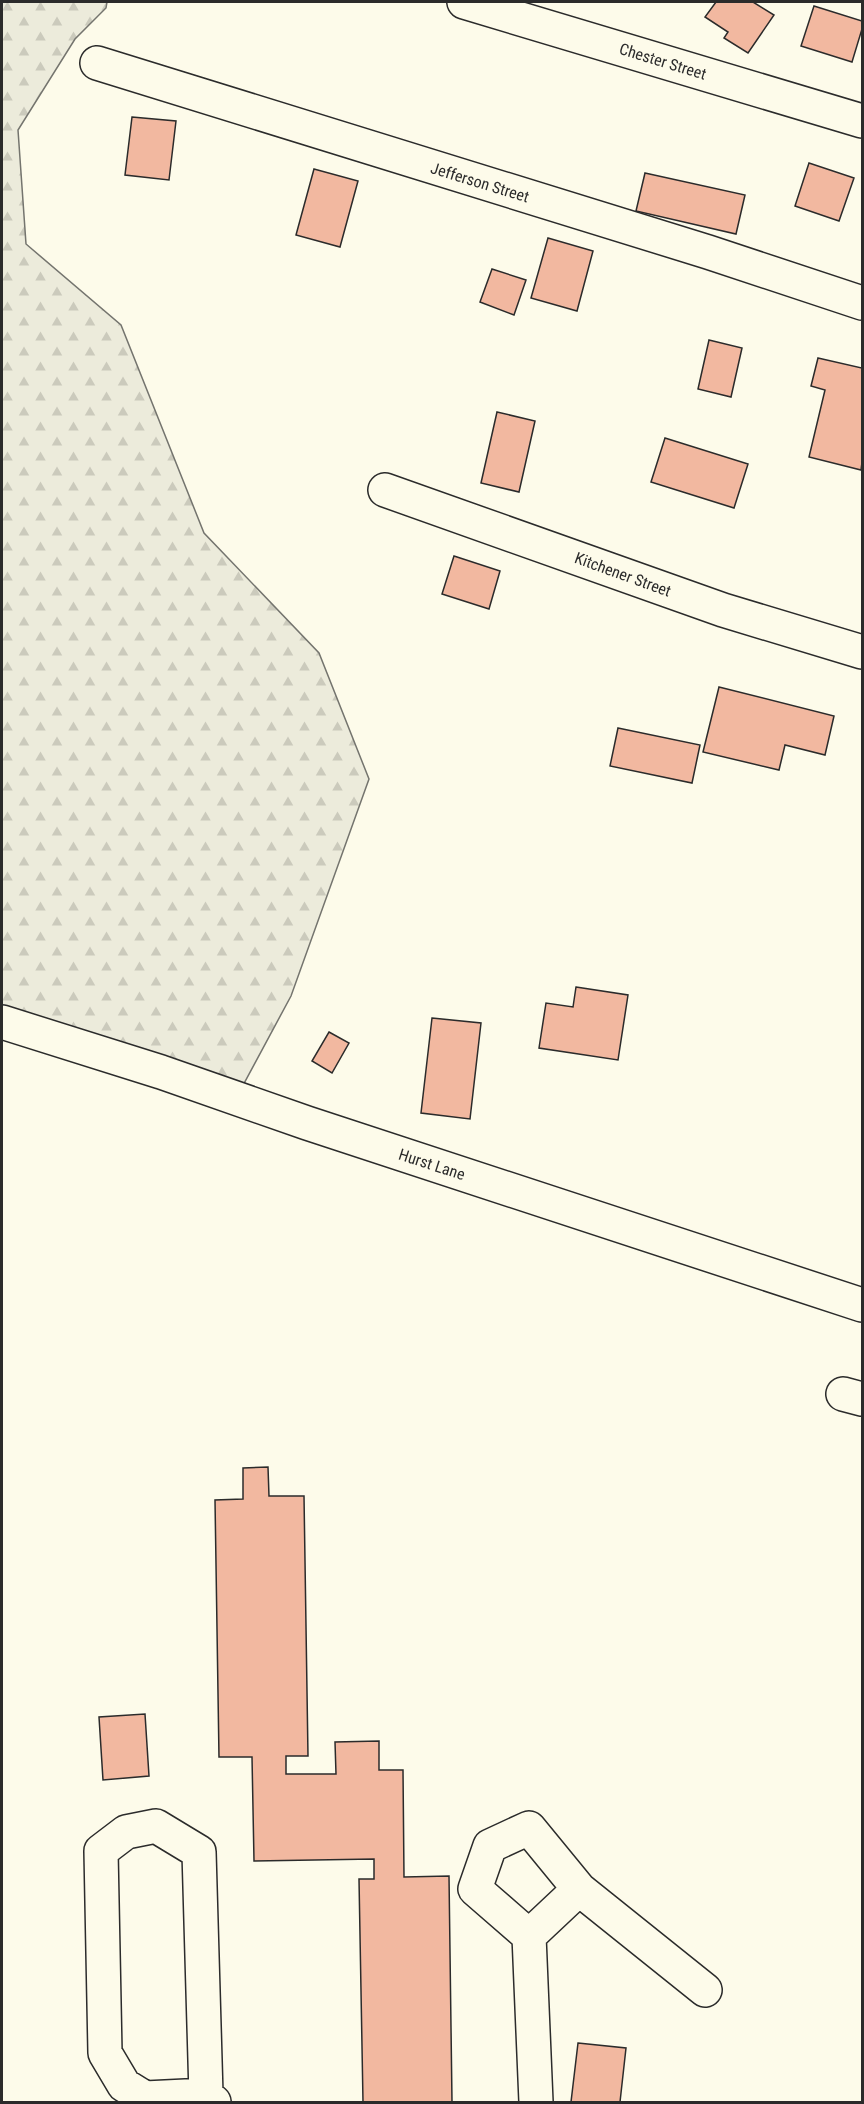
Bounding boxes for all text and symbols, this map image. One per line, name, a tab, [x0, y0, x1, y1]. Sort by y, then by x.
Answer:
street label: Chester Street	[617, 39, 709, 84]
street label: Jefferson Street	[428, 159, 532, 207]
street label: Kitchener Street	[572, 548, 674, 601]
street label: Hurst Lane	[396, 1145, 467, 1184]

